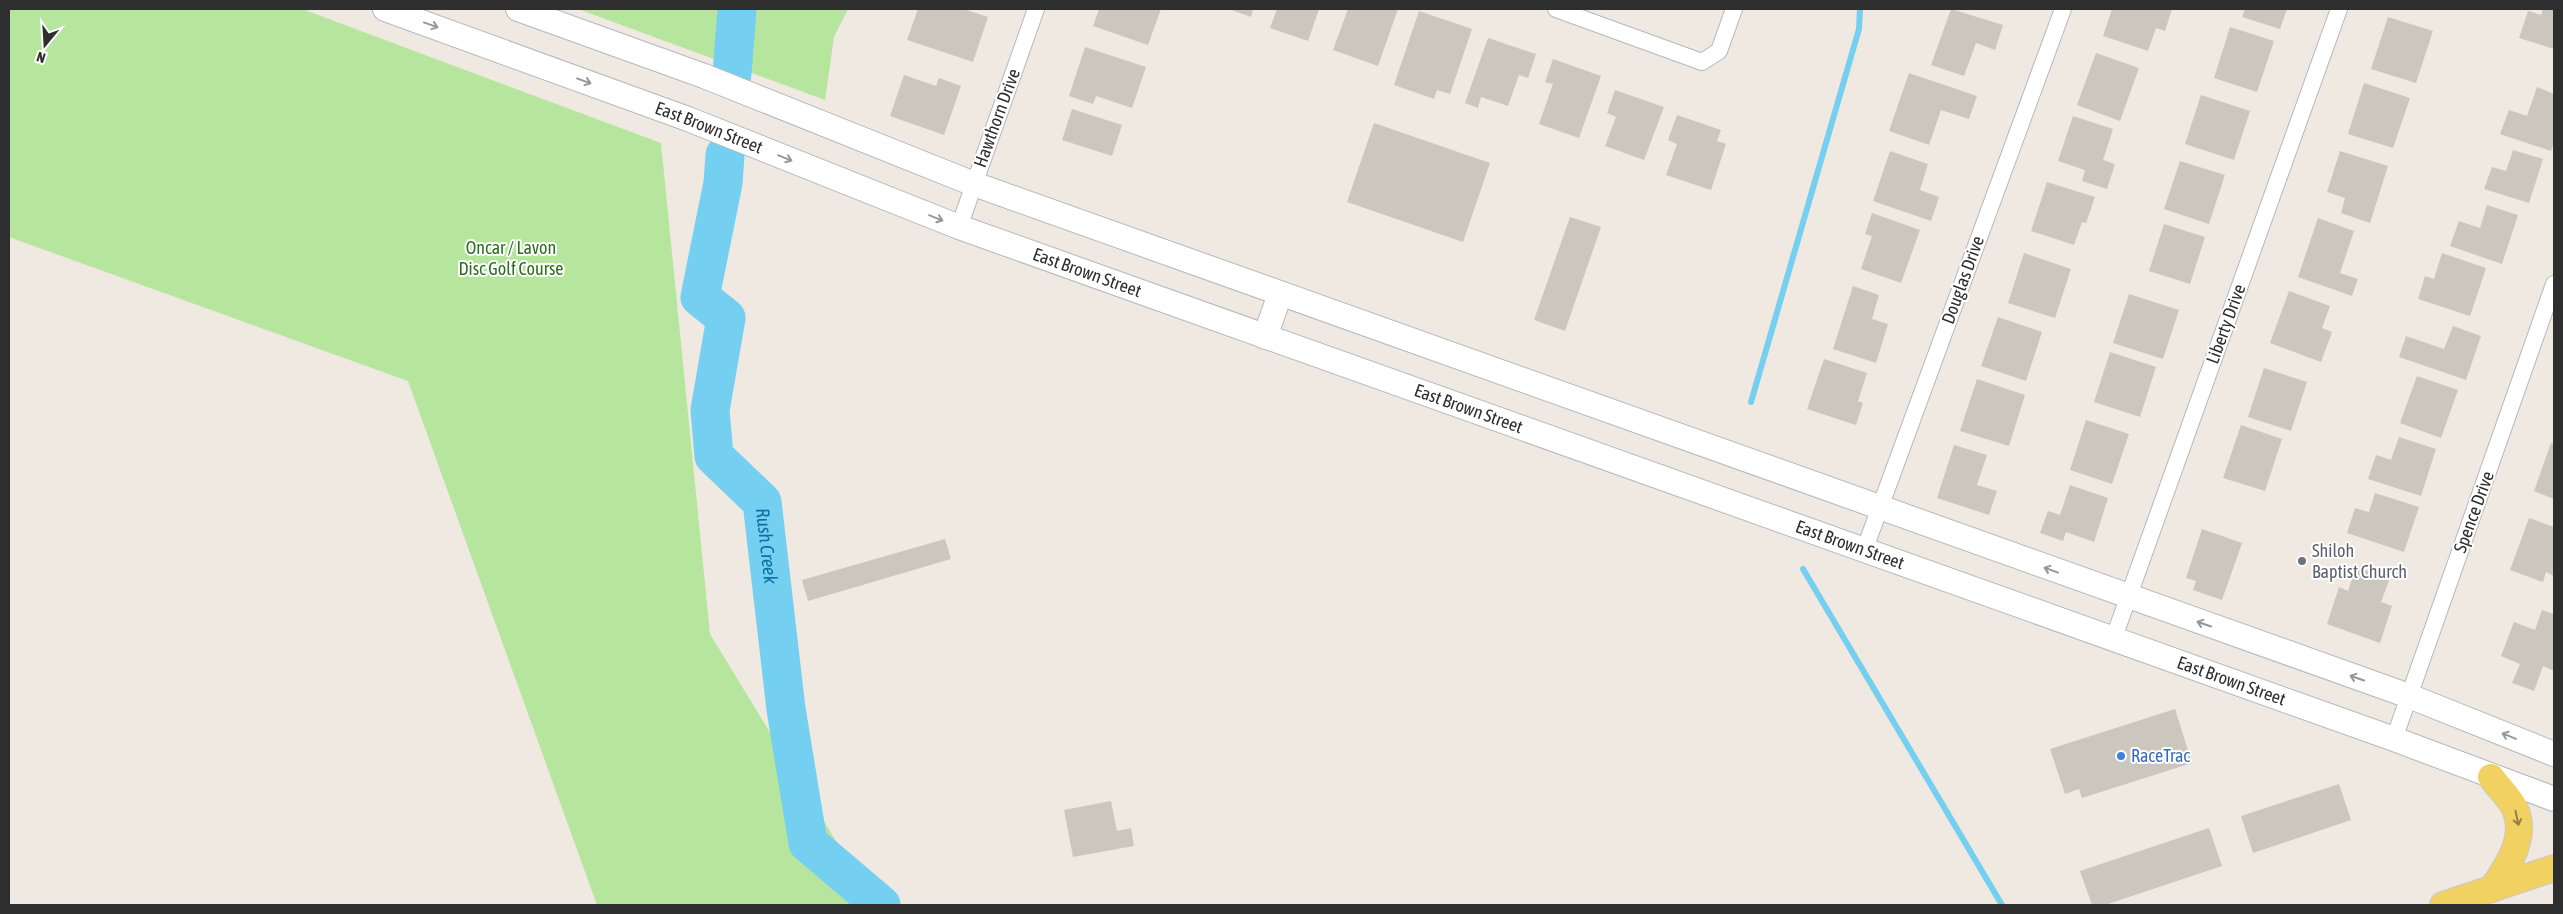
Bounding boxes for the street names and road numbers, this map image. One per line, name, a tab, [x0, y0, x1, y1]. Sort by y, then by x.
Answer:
street label: Hawthorn Drive	[969, 66, 1024, 170]
street label: East Brown Street	[652, 97, 766, 158]
street label: Douglas Drive	[1937, 233, 1988, 327]
street label: East Brown Street	[1030, 243, 1144, 301]
street label: Liberty Drive	[2201, 281, 2250, 366]
street label: East Brown Street	[1412, 379, 1526, 437]
street label: Spence Drive	[2449, 468, 2498, 555]
street label: East Brown Street	[1793, 515, 1907, 573]
street label: East Brown Street	[2174, 652, 2289, 709]

